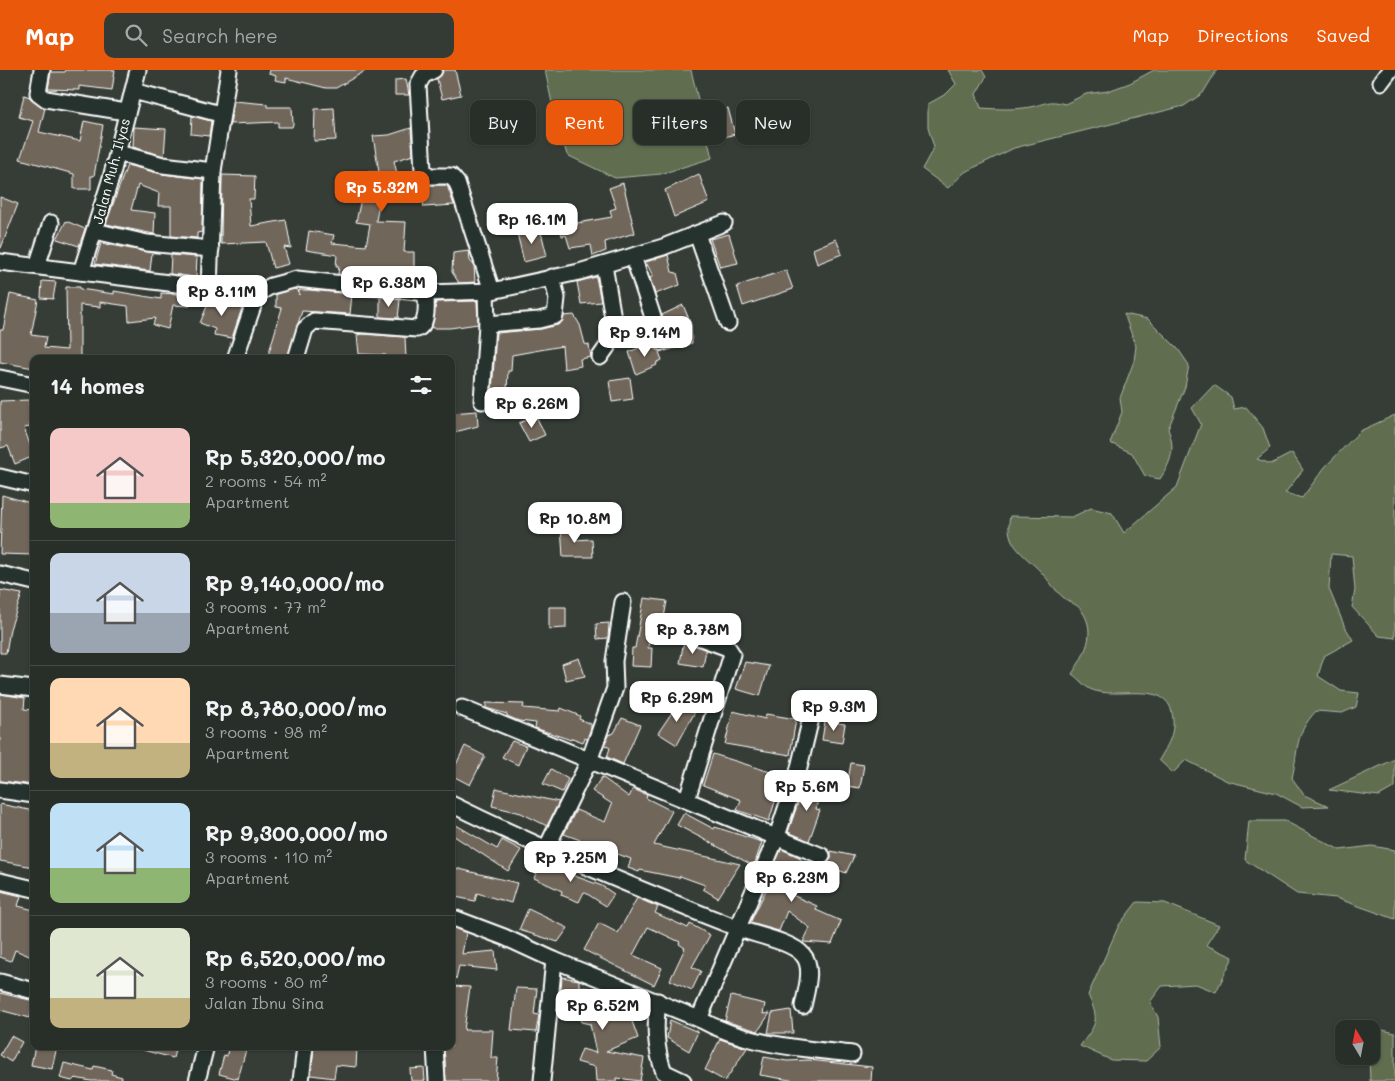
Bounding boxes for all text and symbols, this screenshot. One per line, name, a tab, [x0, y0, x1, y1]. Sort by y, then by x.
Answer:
search box	[104, 13, 454, 58]
text: Map	[25, 20, 74, 51]
icon: search	[122, 21, 150, 49]
text: Search here	[162, 23, 278, 48]
text: Map	[1132, 23, 1169, 47]
text: Directions	[1197, 23, 1289, 47]
text: Saved	[1317, 23, 1370, 47]
chip: Buy	[470, 100, 536, 145]
chip: Rent	[546, 100, 623, 145]
chip: Filters	[633, 100, 726, 145]
chip: New	[736, 100, 810, 145]
street label: Jalan Muh. Ilyas	[88, 116, 134, 226]
pin: Rp 5.32M	[330, 170, 434, 213]
text: Rp 5.32M	[346, 176, 418, 197]
pin: Rp 16.1M	[480, 202, 584, 245]
text: Rp 16.1M	[498, 208, 566, 229]
pin: Rp 6.38M	[337, 266, 441, 308]
text: Rp 6.38M	[352, 271, 426, 292]
pin: Rp 8.11M	[170, 274, 274, 317]
text: Rp 8.11M	[188, 280, 256, 301]
pin: Rp 9.14M	[593, 316, 697, 358]
text: Rp 9.14M	[609, 321, 681, 342]
icon: filters	[407, 371, 435, 399]
text: 14 homes	[50, 372, 145, 399]
pin: Rp 6.26M	[480, 386, 584, 429]
text: Rp 6.26M	[495, 392, 569, 413]
text: Rp 5,320,000/mo	[205, 443, 386, 470]
icon: home	[90, 448, 150, 508]
text: 2 rooms · 54 m²	[205, 470, 326, 491]
text: Apartment	[205, 491, 290, 512]
pin: Rp 10.8M	[523, 502, 627, 544]
text: Rp 10.8M	[539, 507, 611, 528]
text: Rp 9,140,000/mo	[205, 569, 384, 596]
icon: home	[90, 573, 150, 633]
text: 3 rooms · 77 m²	[205, 596, 326, 617]
pin: Rp 8.78M	[641, 612, 745, 655]
text: Apartment	[205, 617, 290, 638]
text: Rp 8.78M	[656, 618, 730, 639]
pin: Rp 6.29M	[625, 680, 729, 723]
text: Rp 6.29M	[640, 686, 714, 707]
pin: Rp 9.3M	[788, 690, 880, 732]
text: Rp 8,780,000/mo	[205, 694, 387, 721]
text: Rp 9.3M	[802, 695, 866, 716]
icon: home	[90, 698, 150, 758]
text: 3 rooms · 98 m²	[205, 721, 327, 742]
text: Apartment	[205, 742, 290, 763]
pin: Rp 5.6M	[761, 770, 853, 812]
text: Rp 5.6M	[775, 775, 839, 796]
text: Rp 9,300,000/mo	[205, 819, 388, 846]
icon: home	[90, 823, 150, 883]
pin: Rp 7.25M	[519, 840, 623, 883]
text: 3 rooms · 110 m²	[205, 846, 332, 867]
text: Rp 7.25M	[535, 846, 607, 867]
pin: Rp 6.23M	[740, 860, 844, 903]
text: Rp 6.23M	[755, 866, 829, 887]
text: Apartment	[205, 867, 290, 888]
text: Rp 6,520,000/mo	[205, 944, 386, 971]
icon: home	[90, 948, 150, 1008]
text: 3 rooms · 80 m²	[205, 971, 328, 992]
pin: Rp 6.52M	[551, 988, 655, 1031]
text: Jalan Ibnu Sina	[205, 992, 324, 1013]
text: Rp 6.52M	[567, 994, 639, 1015]
north arrow	[1335, 1020, 1380, 1065]
map controls	[1335, 1020, 1380, 1065]

